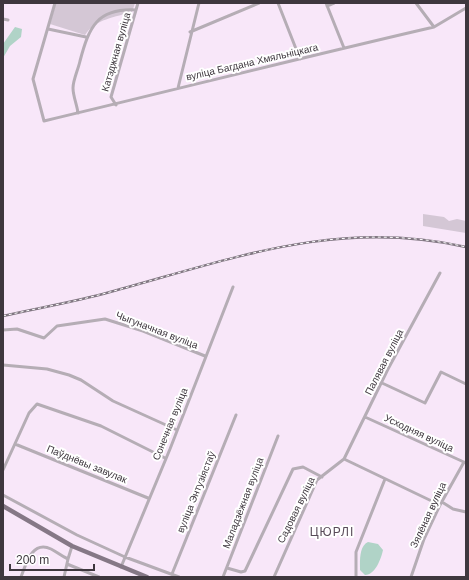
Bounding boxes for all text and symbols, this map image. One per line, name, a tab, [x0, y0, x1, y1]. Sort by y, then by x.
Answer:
street label: Катэджная вуліца	[99, 11, 133, 93]
street label: вуліца Багдана Хмяльніцкага	[185, 41, 320, 83]
street label: Чыгуначная вуліца	[114, 309, 200, 351]
street label: Палявая вуліца	[363, 327, 405, 397]
street label: Сонечная вуліца	[150, 386, 190, 462]
street label: Усходняя вуліца	[383, 412, 456, 454]
street label: Паўднёвы завулак	[45, 443, 129, 485]
street label: вуліца Энтузіястаў	[175, 450, 217, 534]
street label: Маладзёжная вуліца	[221, 456, 266, 550]
street label: Садовая вуліца	[275, 475, 317, 545]
street label: Зялёная вуліца	[408, 480, 448, 550]
district label: ЦЮРЛІ	[310, 525, 354, 539]
scale bar	[10, 546, 94, 572]
text: 200 m	[16, 553, 49, 567]

